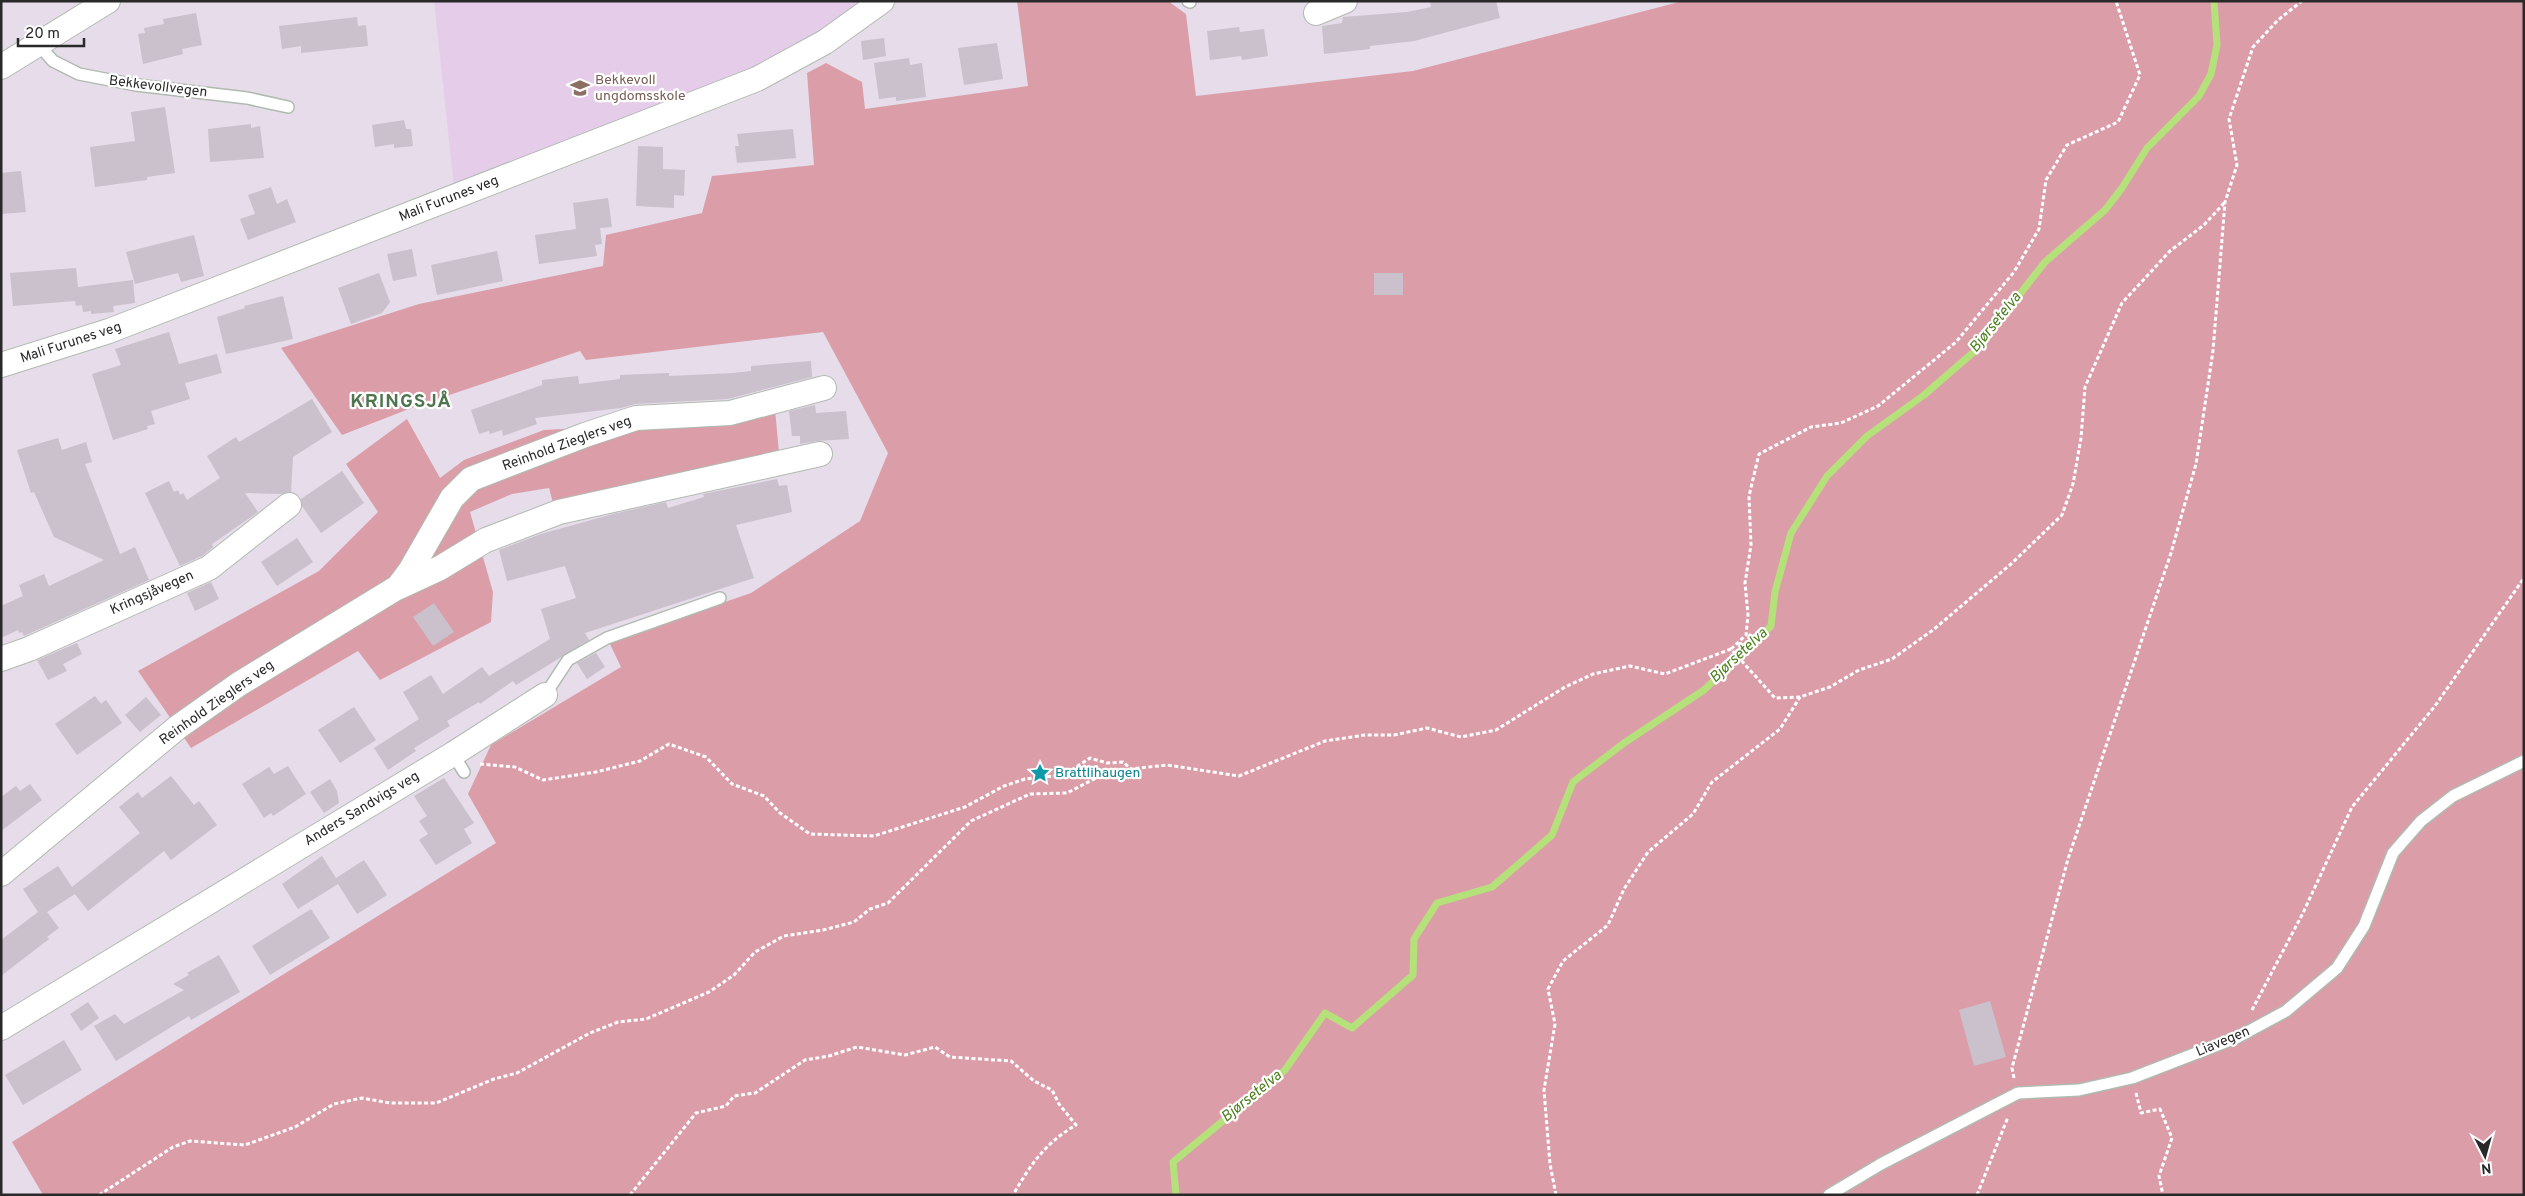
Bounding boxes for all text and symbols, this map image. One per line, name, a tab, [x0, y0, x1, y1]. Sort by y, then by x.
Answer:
scale bar	[18, 15, 84, 47]
text: 20 m	[25, 25, 60, 44]
place label: Bekkevoll ungdomsskole	[595, 72, 686, 105]
street label: Bekkevollvegen	[108, 73, 208, 101]
school or university icon: Bekkevoll ungdomsskole	[569, 77, 591, 99]
street label: Mali Furunes veg	[397, 172, 501, 226]
water label: Bjørsetelva	[1966, 289, 2026, 357]
street label: Mali Furunes veg	[18, 319, 124, 367]
district label: KRINGSJÅ	[350, 390, 452, 414]
street label: Reinhold Zieglers veg	[500, 413, 634, 475]
street label: Kringsjåvegen	[108, 567, 196, 619]
water label: Bjørsetelva	[1706, 624, 1772, 688]
street label: Reinhold Zieglers veg	[156, 657, 278, 749]
place icon: Brattlihaugen	[1029, 762, 1051, 784]
place label: Brattlihaugen	[1055, 765, 1140, 782]
street label: Anders Sandvigs veg	[301, 768, 423, 850]
street label: Liavegen	[2193, 1023, 2253, 1061]
water label: Bjørsetelva	[1218, 1067, 1286, 1127]
north arrow	[2460, 1131, 2510, 1181]
text: N	[2480, 1158, 2492, 1176]

